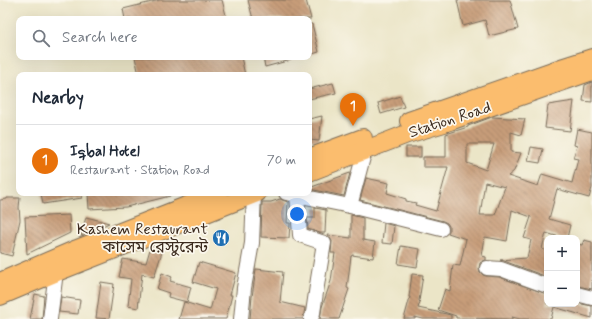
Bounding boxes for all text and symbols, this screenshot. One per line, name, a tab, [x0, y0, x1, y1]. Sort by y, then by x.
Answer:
search box	[16, 16, 312, 60]
icon: search	[30, 27, 52, 49]
text: Search here	[62, 28, 138, 48]
text: Nearby	[32, 87, 84, 109]
pin: 1	[340, 93, 366, 126]
street label: Station Road	[406, 97, 494, 143]
text: Iqbal Hotel	[70, 142, 140, 162]
text: 1	[42, 152, 48, 169]
text: 70 m	[267, 152, 296, 169]
text: Restaurant · Station Road	[70, 162, 210, 179]
your location	[287, 204, 307, 224]
place label: Kashem Restaurant কাসেম রেস্টুরেন্ট	[77, 219, 209, 258]
restaurant icon: Kashem Restaurant কাসেম রেস্টুরেন্ট	[211, 228, 231, 248]
map controls	[544, 235, 580, 307]
button: +	[544, 235, 580, 271]
button: −	[544, 271, 580, 307]

